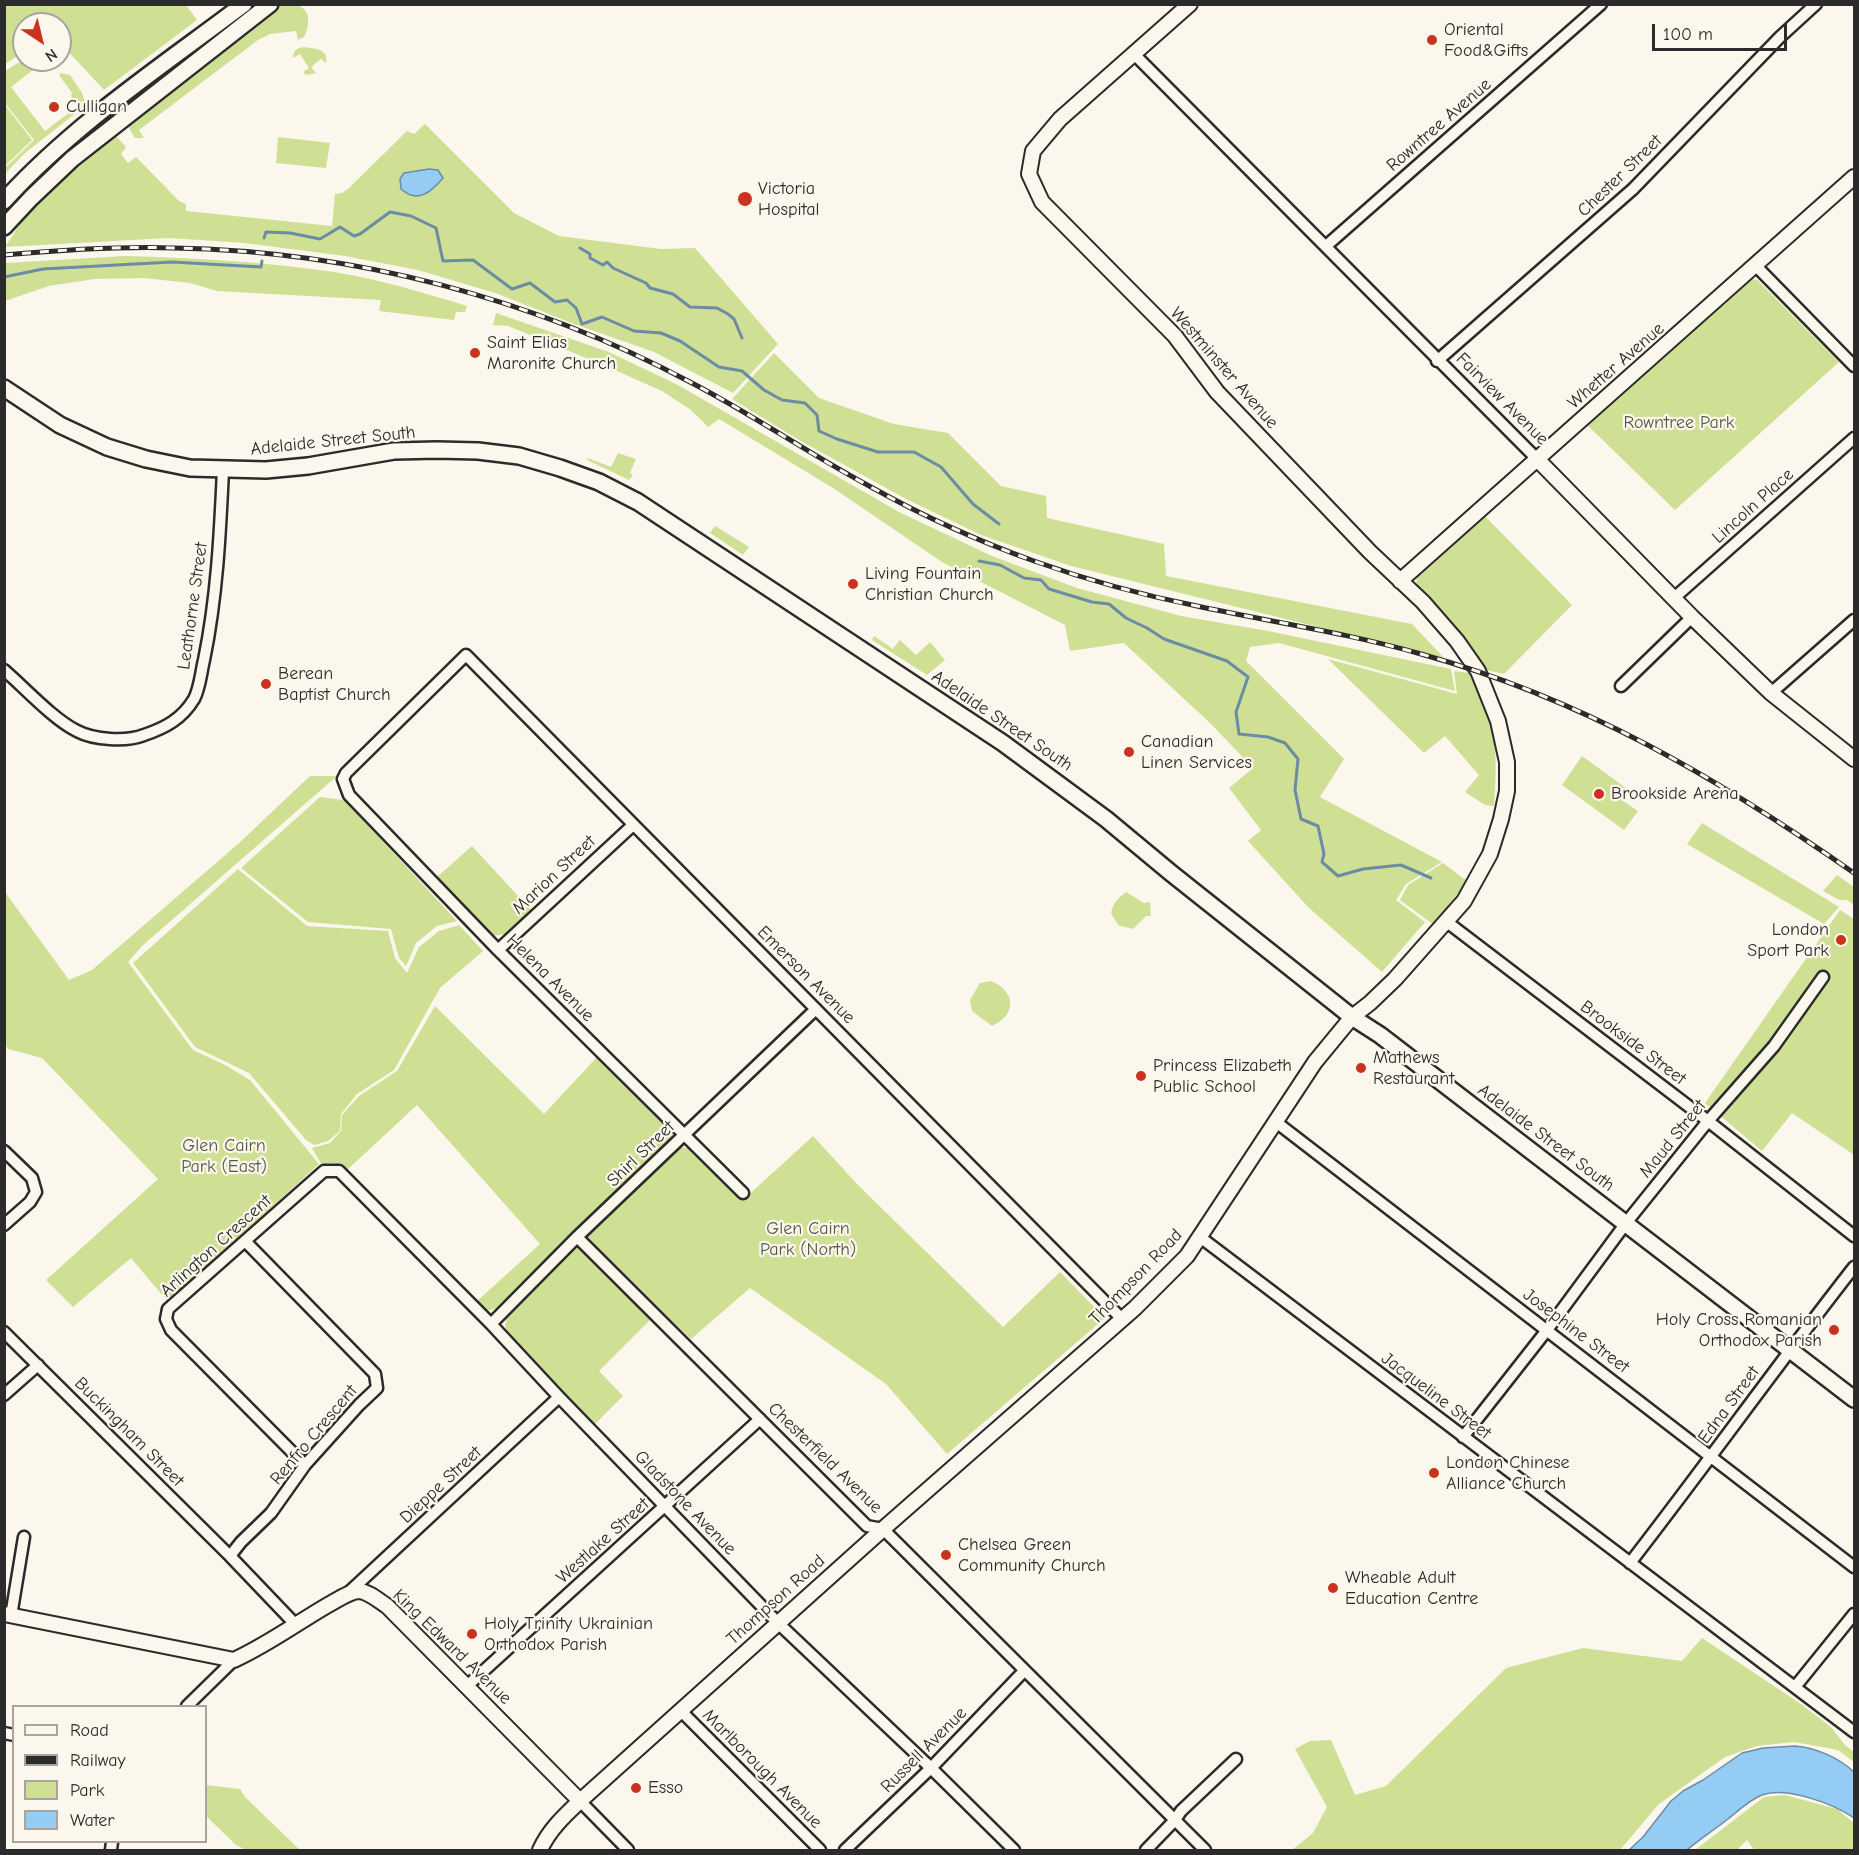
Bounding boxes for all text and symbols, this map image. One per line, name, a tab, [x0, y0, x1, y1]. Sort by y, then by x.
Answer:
north arrow	[12, 12, 72, 72]
scale bar	[1655, 12, 1790, 50]
place label: Oriental Food&Gifts	[1444, 19, 1528, 62]
text: 100 m	[1663, 24, 1713, 45]
marker: Oriental Food&Gifts	[1425, 33, 1439, 47]
text: N	[42, 45, 61, 65]
street label: Rowntree Avenue	[1382, 74, 1496, 176]
place label: Culligan	[66, 96, 127, 118]
marker: Culligan	[47, 100, 61, 114]
street label: Chester Street	[1573, 130, 1667, 222]
place label: Victoria Hospital	[758, 178, 819, 220]
marker: Victoria Hospital	[736, 190, 754, 208]
street label: Westminster Avenue	[1165, 303, 1283, 433]
street label: Whetter Avenue	[1563, 318, 1669, 414]
place label: Saint Elias Maronite Church	[487, 332, 616, 374]
marker: Saint Elias Maronite Church	[468, 346, 482, 360]
street label: Fairview Avenue	[1451, 348, 1553, 450]
park label: Rowntree Park	[1623, 412, 1735, 434]
street label: Adelaide Street South	[250, 422, 416, 460]
street label: Lincoln Place	[1708, 464, 1798, 548]
street label: Leathorne Street	[173, 541, 213, 671]
place label: Living Fountain Christian Church	[865, 563, 994, 606]
marker: Living Fountain Christian Church	[846, 577, 860, 591]
place label: Berean Baptist Church	[278, 663, 391, 706]
street label: Adelaide Street South	[927, 666, 1077, 776]
marker: Berean Baptist Church	[259, 677, 273, 691]
place label: Canadian Linen Services	[1141, 731, 1252, 774]
marker: Canadian Linen Services	[1122, 745, 1136, 759]
place label: Brookside Arena	[1611, 783, 1738, 805]
marker: Brookside Arena	[1592, 787, 1606, 801]
street label: Marion Street	[508, 831, 600, 919]
place label: London Sport Park	[1747, 919, 1829, 962]
street label: Emerson Avenue	[753, 922, 859, 1028]
street label: Helena Avenue	[502, 930, 598, 1026]
marker: London Sport Park	[1834, 933, 1848, 947]
street label: Brookside Street	[1576, 996, 1690, 1090]
place label: Mathews Restaurant	[1373, 1047, 1454, 1090]
place label: Princess Elizabeth Public School	[1153, 1055, 1292, 1098]
marker: Mathews Restaurant	[1354, 1061, 1368, 1075]
marker: Princess Elizabeth Public School	[1134, 1069, 1148, 1083]
street label: Adelaide Street South	[1473, 1080, 1619, 1196]
street label: Maud Street	[1635, 1096, 1711, 1182]
street label: Shirl Street	[603, 1116, 679, 1192]
park label: Glen Cairn Park (East)	[181, 1135, 267, 1178]
street label: Arlington Crescent	[156, 1190, 276, 1302]
park label: Glen Cairn Park (North)	[760, 1218, 856, 1260]
street label: Thompson Road	[1085, 1225, 1187, 1329]
street label: Josephine Street	[1519, 1284, 1633, 1378]
place label: Holy Cross Romanian Orthodox Parish	[1656, 1309, 1822, 1352]
marker: Holy Cross Romanian Orthodox Parish	[1827, 1323, 1841, 1337]
street label: Jacqueline Street	[1377, 1348, 1495, 1444]
street label: Edna Street	[1694, 1362, 1764, 1448]
street label: Buckingham Street	[70, 1373, 188, 1491]
street label: Renfro Crescent	[266, 1381, 362, 1489]
street label: Chesterfield Avenue	[763, 1398, 887, 1518]
street label: Dieppe Street	[396, 1442, 486, 1528]
street label: Gladstone Avenue	[630, 1446, 740, 1560]
place label: London Chinese Alliance Church	[1446, 1452, 1569, 1494]
marker: London Chinese Alliance Church	[1427, 1466, 1441, 1480]
street label: Westlake Street	[552, 1494, 654, 1588]
place label: Chelsea Green Community Church	[958, 1534, 1106, 1576]
marker: Chelsea Green Community Church	[939, 1548, 953, 1562]
street label: Thompson Road	[722, 1550, 830, 1650]
place label: Wheable Adult Education Centre	[1345, 1567, 1478, 1610]
marker: Wheable Adult Education Centre	[1326, 1581, 1340, 1595]
street label: King Edward Avenue	[388, 1585, 516, 1709]
place label: Holy Trinity Ukrainian Orthodox Parish	[484, 1613, 653, 1656]
marker: Holy Trinity Ukrainian Orthodox Parish	[465, 1627, 479, 1641]
street label: Russell Avenue	[877, 1703, 971, 1797]
legend	[12, 1705, 207, 1843]
street label: Marlborough Avenue	[698, 1705, 826, 1833]
text: Road	[70, 1720, 109, 1741]
text: Railway	[70, 1750, 126, 1771]
place label: Esso	[648, 1777, 683, 1799]
text: Park	[70, 1780, 104, 1801]
marker: Esso	[629, 1781, 643, 1795]
text: Water	[70, 1810, 114, 1831]

